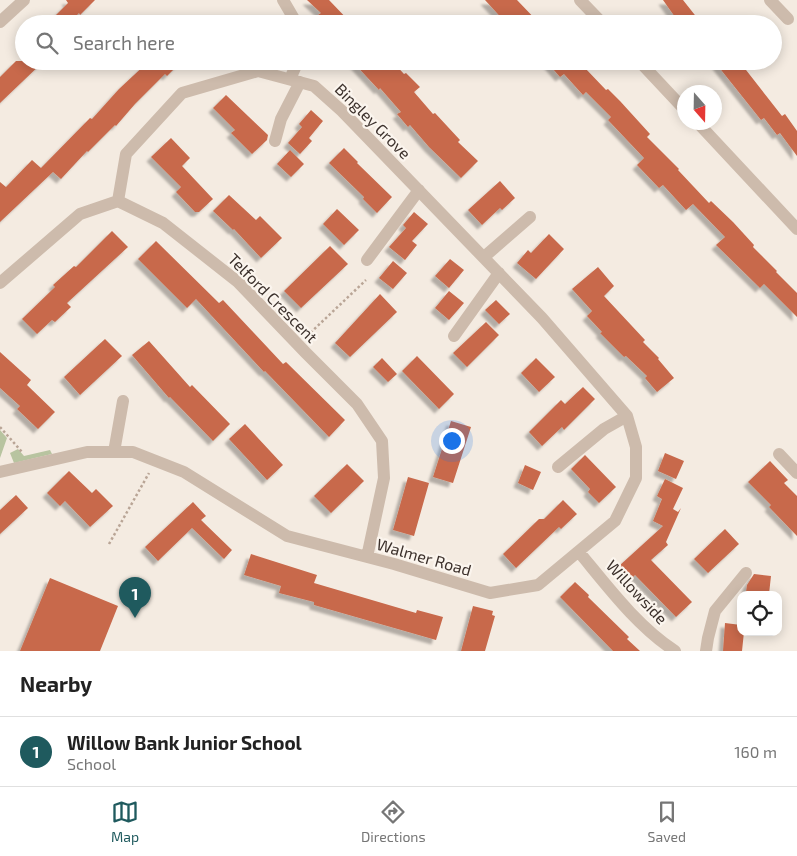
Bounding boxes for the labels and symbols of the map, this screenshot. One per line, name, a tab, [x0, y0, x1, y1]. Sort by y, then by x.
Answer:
street label: Bingley Grove	[332, 79, 415, 162]
north arrow	[677, 85, 722, 130]
street label: Telford Crescent	[225, 249, 322, 346]
your location	[439, 428, 465, 454]
street label: Walmer Road	[375, 534, 474, 579]
street label: Willowside	[603, 556, 672, 628]
pin: 1	[119, 577, 151, 618]

